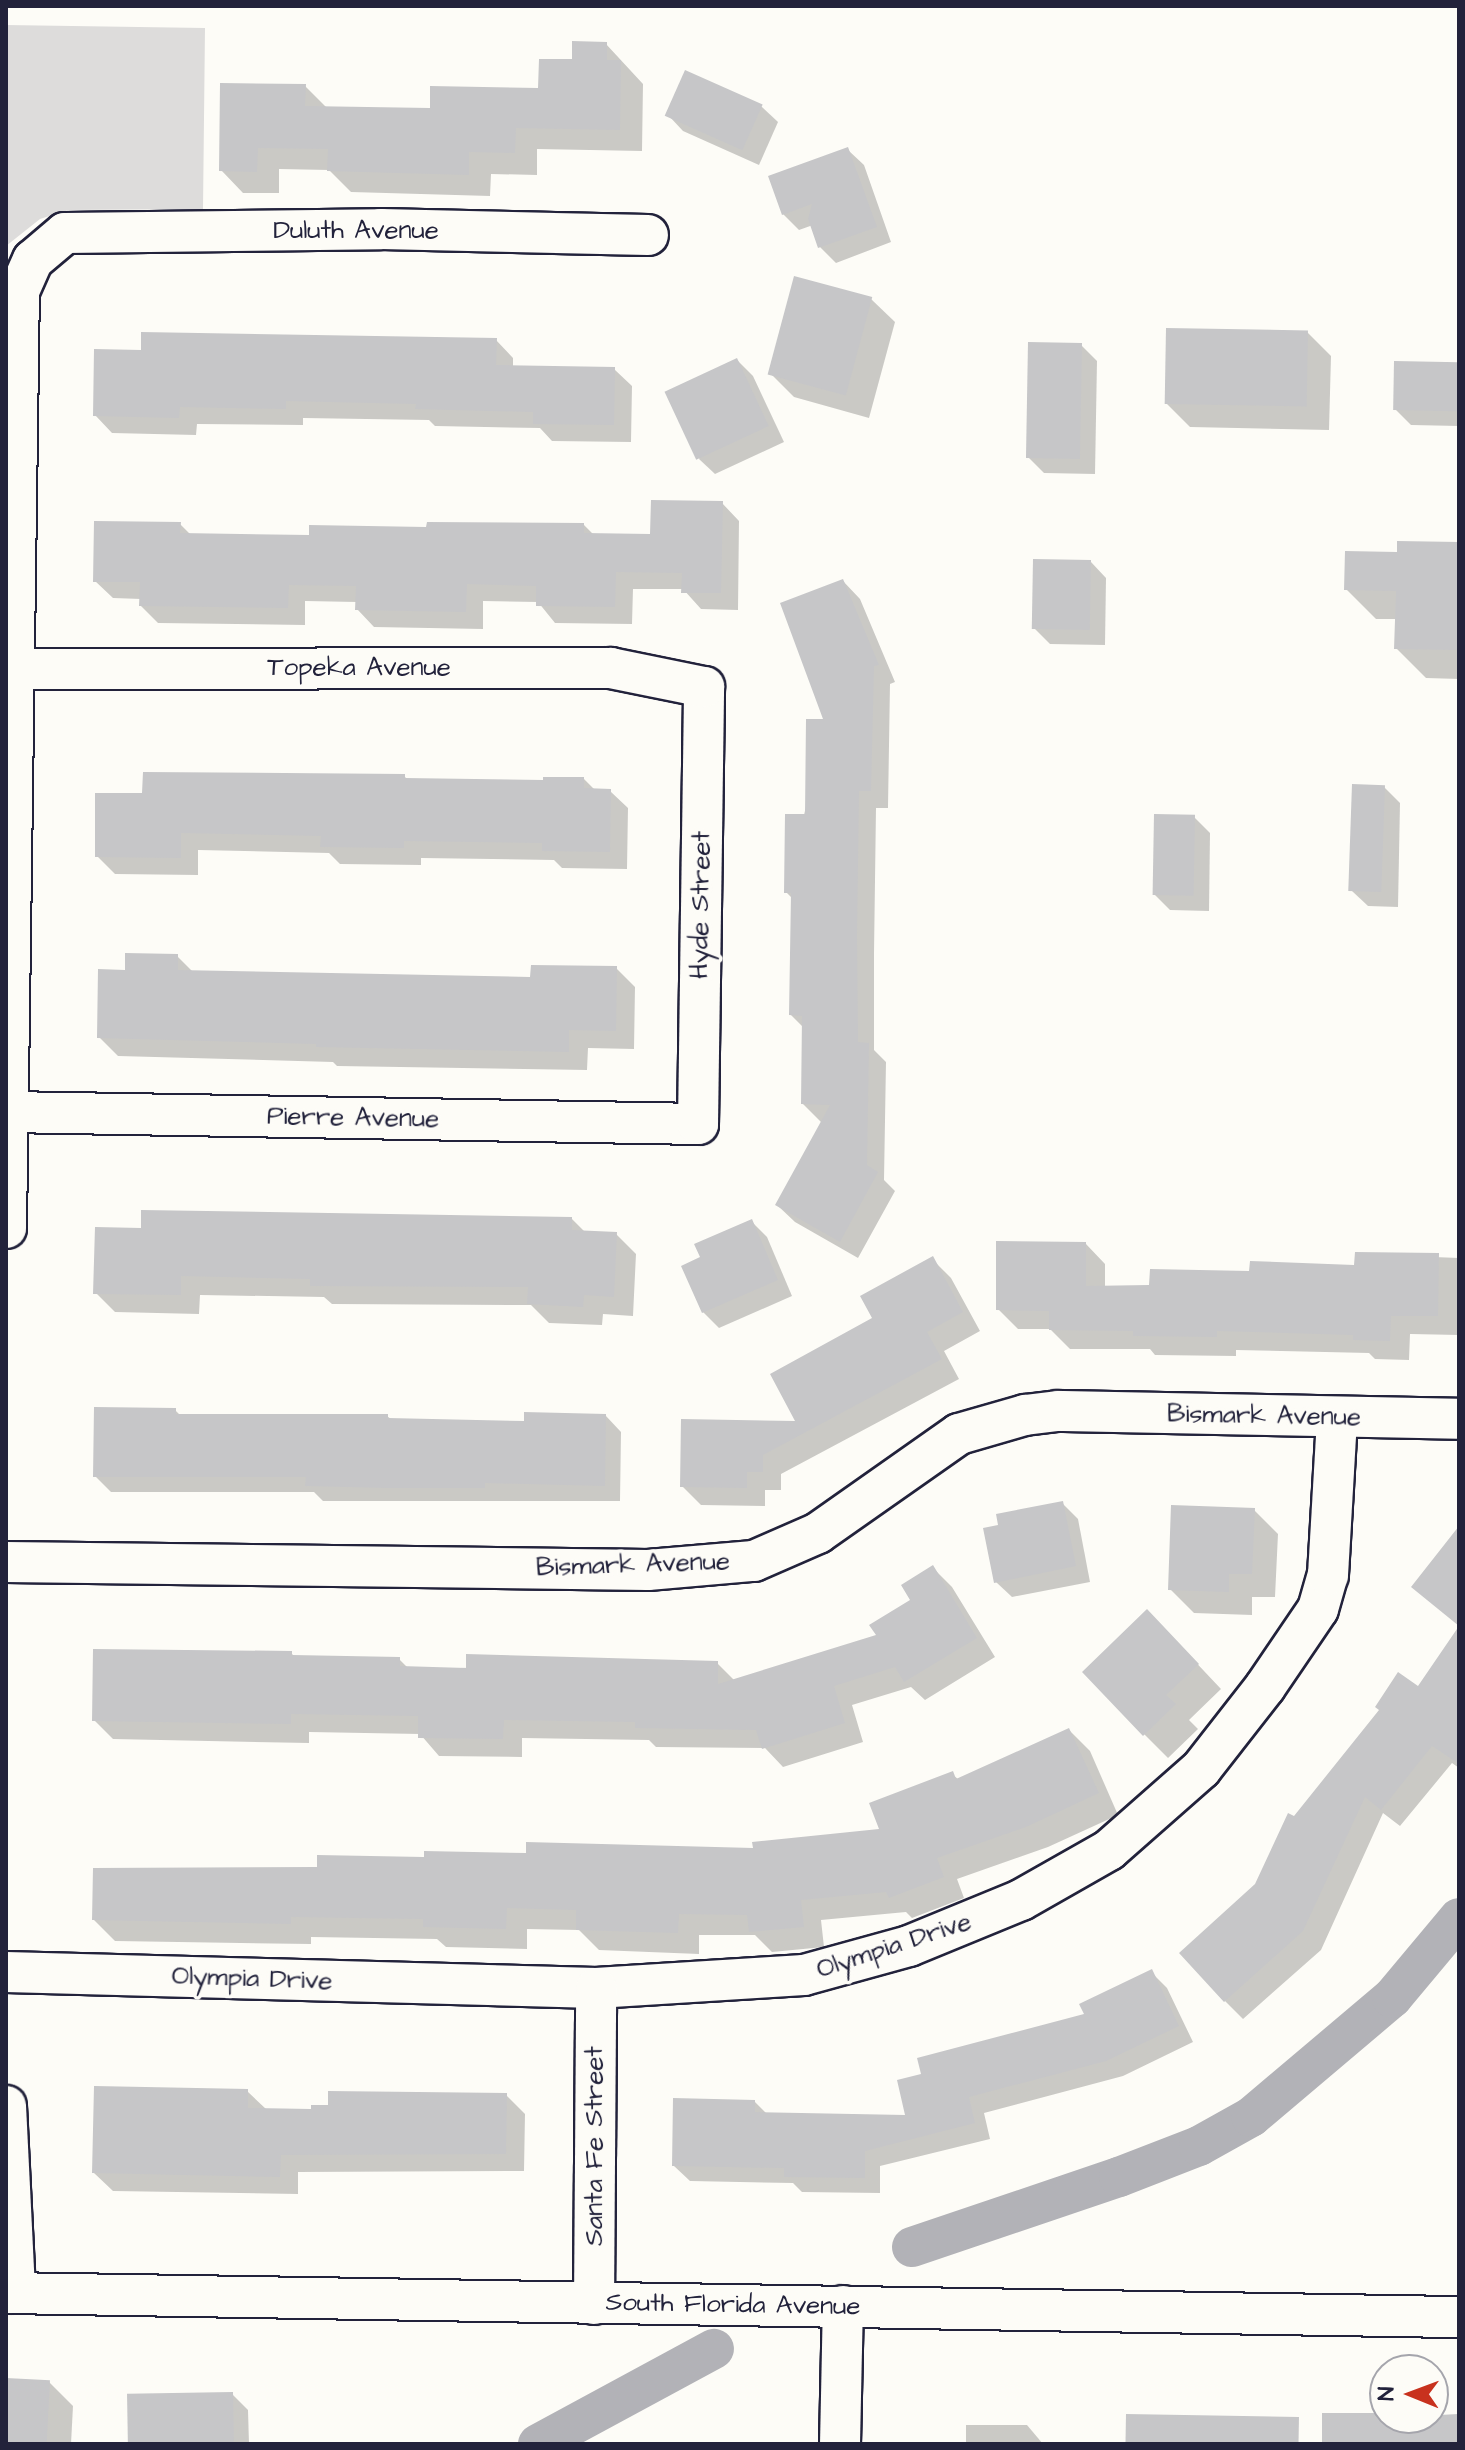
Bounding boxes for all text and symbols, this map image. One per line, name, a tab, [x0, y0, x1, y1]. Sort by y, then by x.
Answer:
street label: Duluth Avenue	[273, 215, 439, 247]
street label: Topeka Avenue	[267, 652, 451, 684]
street label: Hyde Street	[684, 831, 718, 979]
street label: Pierre Avenue	[267, 1101, 439, 1135]
street label: Bismark Avenue	[1167, 1399, 1361, 1433]
street label: Bismark Avenue	[535, 1546, 731, 1584]
street label: Olympia Drive	[813, 1906, 975, 1986]
street label: Olympia Drive	[171, 1961, 333, 1997]
street label: Santa Fe Street	[579, 2046, 611, 2246]
street label: South Florida Avenue	[605, 2287, 861, 2323]
north arrow	[1369, 2354, 1449, 2434]
text: N	[1371, 2386, 1402, 2401]

